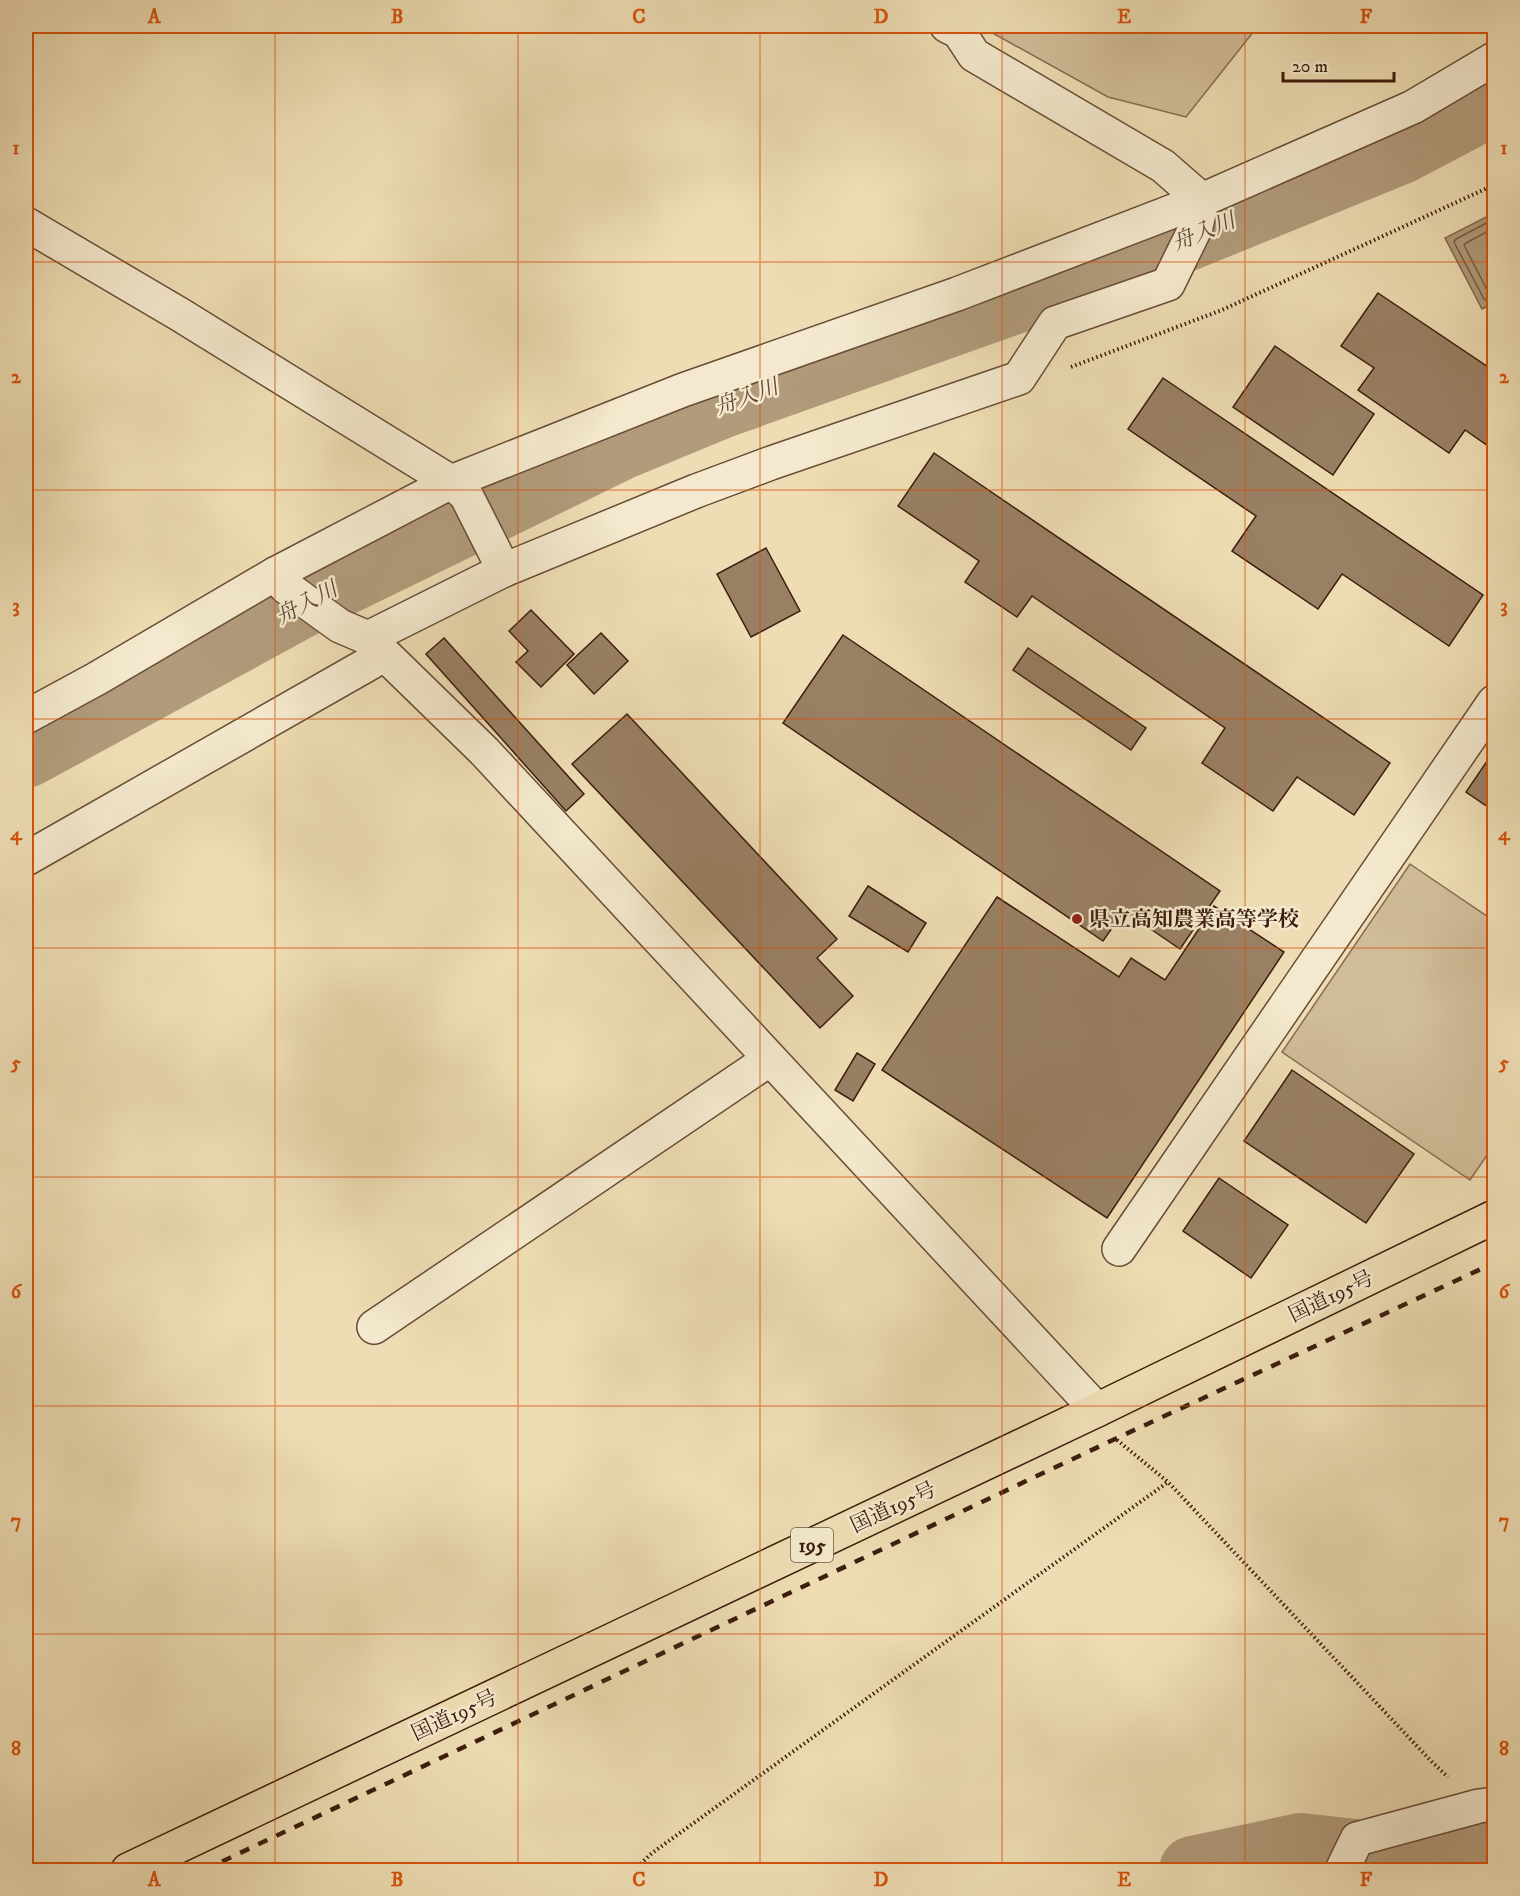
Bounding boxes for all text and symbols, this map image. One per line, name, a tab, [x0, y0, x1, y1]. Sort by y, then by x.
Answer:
text: A	[147, 5, 162, 30]
text: B	[391, 5, 403, 30]
text: C	[632, 5, 646, 30]
text: D	[874, 5, 889, 30]
text: E	[1117, 5, 1131, 30]
text: F	[1360, 5, 1373, 30]
scale bar	[1283, 45, 1394, 83]
text: 20 m	[1292, 56, 1328, 78]
text: 1	[12, 136, 20, 161]
text: 1	[1500, 136, 1508, 161]
water label: 舟入川	[1168, 207, 1241, 257]
text: 2	[11, 365, 22, 390]
text: 2	[1499, 365, 1510, 390]
water label: 舟入川	[711, 373, 784, 421]
water label: 舟入川	[271, 575, 344, 631]
text: 3	[12, 594, 20, 619]
text: 3	[1500, 594, 1508, 619]
text: 4	[10, 822, 23, 847]
text: 4	[1498, 822, 1511, 847]
place label: 県立高知農業高等学校	[1089, 907, 1299, 933]
marker: 県立高知農業高等学校	[1070, 912, 1084, 926]
text: 5	[10, 1051, 21, 1076]
text: 5	[1498, 1051, 1509, 1076]
street label: 国道195号	[1285, 1265, 1378, 1329]
text: 6	[11, 1280, 23, 1305]
text: 6	[1499, 1280, 1511, 1305]
street label: 国道195号	[846, 1477, 940, 1539]
text: 7	[11, 1509, 21, 1534]
text: 7	[1499, 1509, 1509, 1534]
road number: 195	[791, 1528, 833, 1562]
street label: 国道195号	[407, 1685, 501, 1747]
text: 8	[11, 1737, 21, 1762]
text: 8	[1499, 1737, 1509, 1762]
text: A	[147, 1868, 162, 1893]
text: B	[391, 1868, 403, 1893]
text: C	[632, 1868, 646, 1893]
text: D	[874, 1868, 889, 1893]
text: E	[1117, 1868, 1131, 1893]
text: F	[1360, 1868, 1373, 1893]

